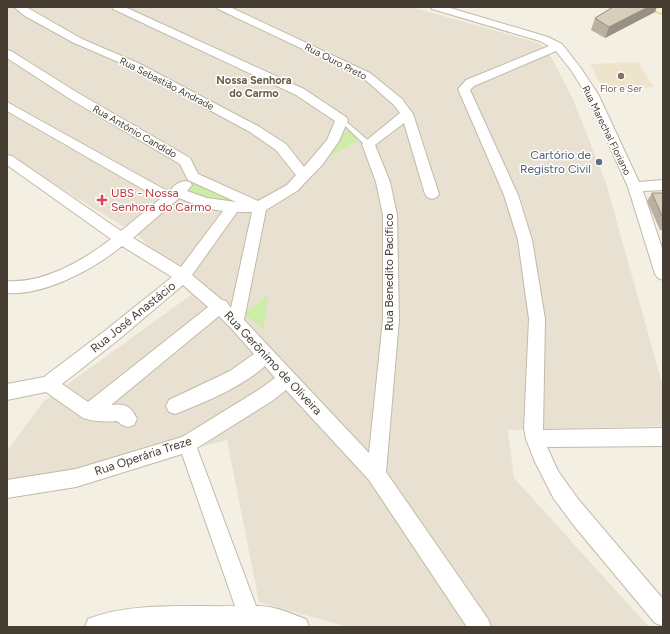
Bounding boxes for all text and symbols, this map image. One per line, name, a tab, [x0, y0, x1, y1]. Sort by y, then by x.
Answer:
street label: Rua Ouro Preto	[302, 40, 369, 83]
street label: Rua Sebastião Andrade	[117, 54, 217, 113]
marker: Flor e Ser	[616, 71, 626, 81]
district label: Nossa Senhora do Carmo	[216, 74, 292, 100]
place label: Flor e Ser	[600, 82, 643, 95]
street label: Rua Marechal Floriano	[579, 83, 634, 177]
street label: Rua Antônio Candido	[90, 102, 179, 161]
place label: Cartório de Registro Civil	[520, 148, 591, 176]
marker: Cartório de Registro Civil	[594, 157, 604, 167]
place label: UBS - Nossa Senhora do Carmo	[111, 186, 211, 214]
marker: UBS - Nossa Senhora do Carmo	[96, 194, 108, 206]
street label: Rua Benedito Pacífico	[382, 213, 396, 331]
street label: Rua José Anastácio	[88, 279, 178, 355]
street label: Rua Gerônimo de Oliveira	[221, 308, 325, 418]
street label: Rua Operária Treze	[93, 434, 194, 478]

